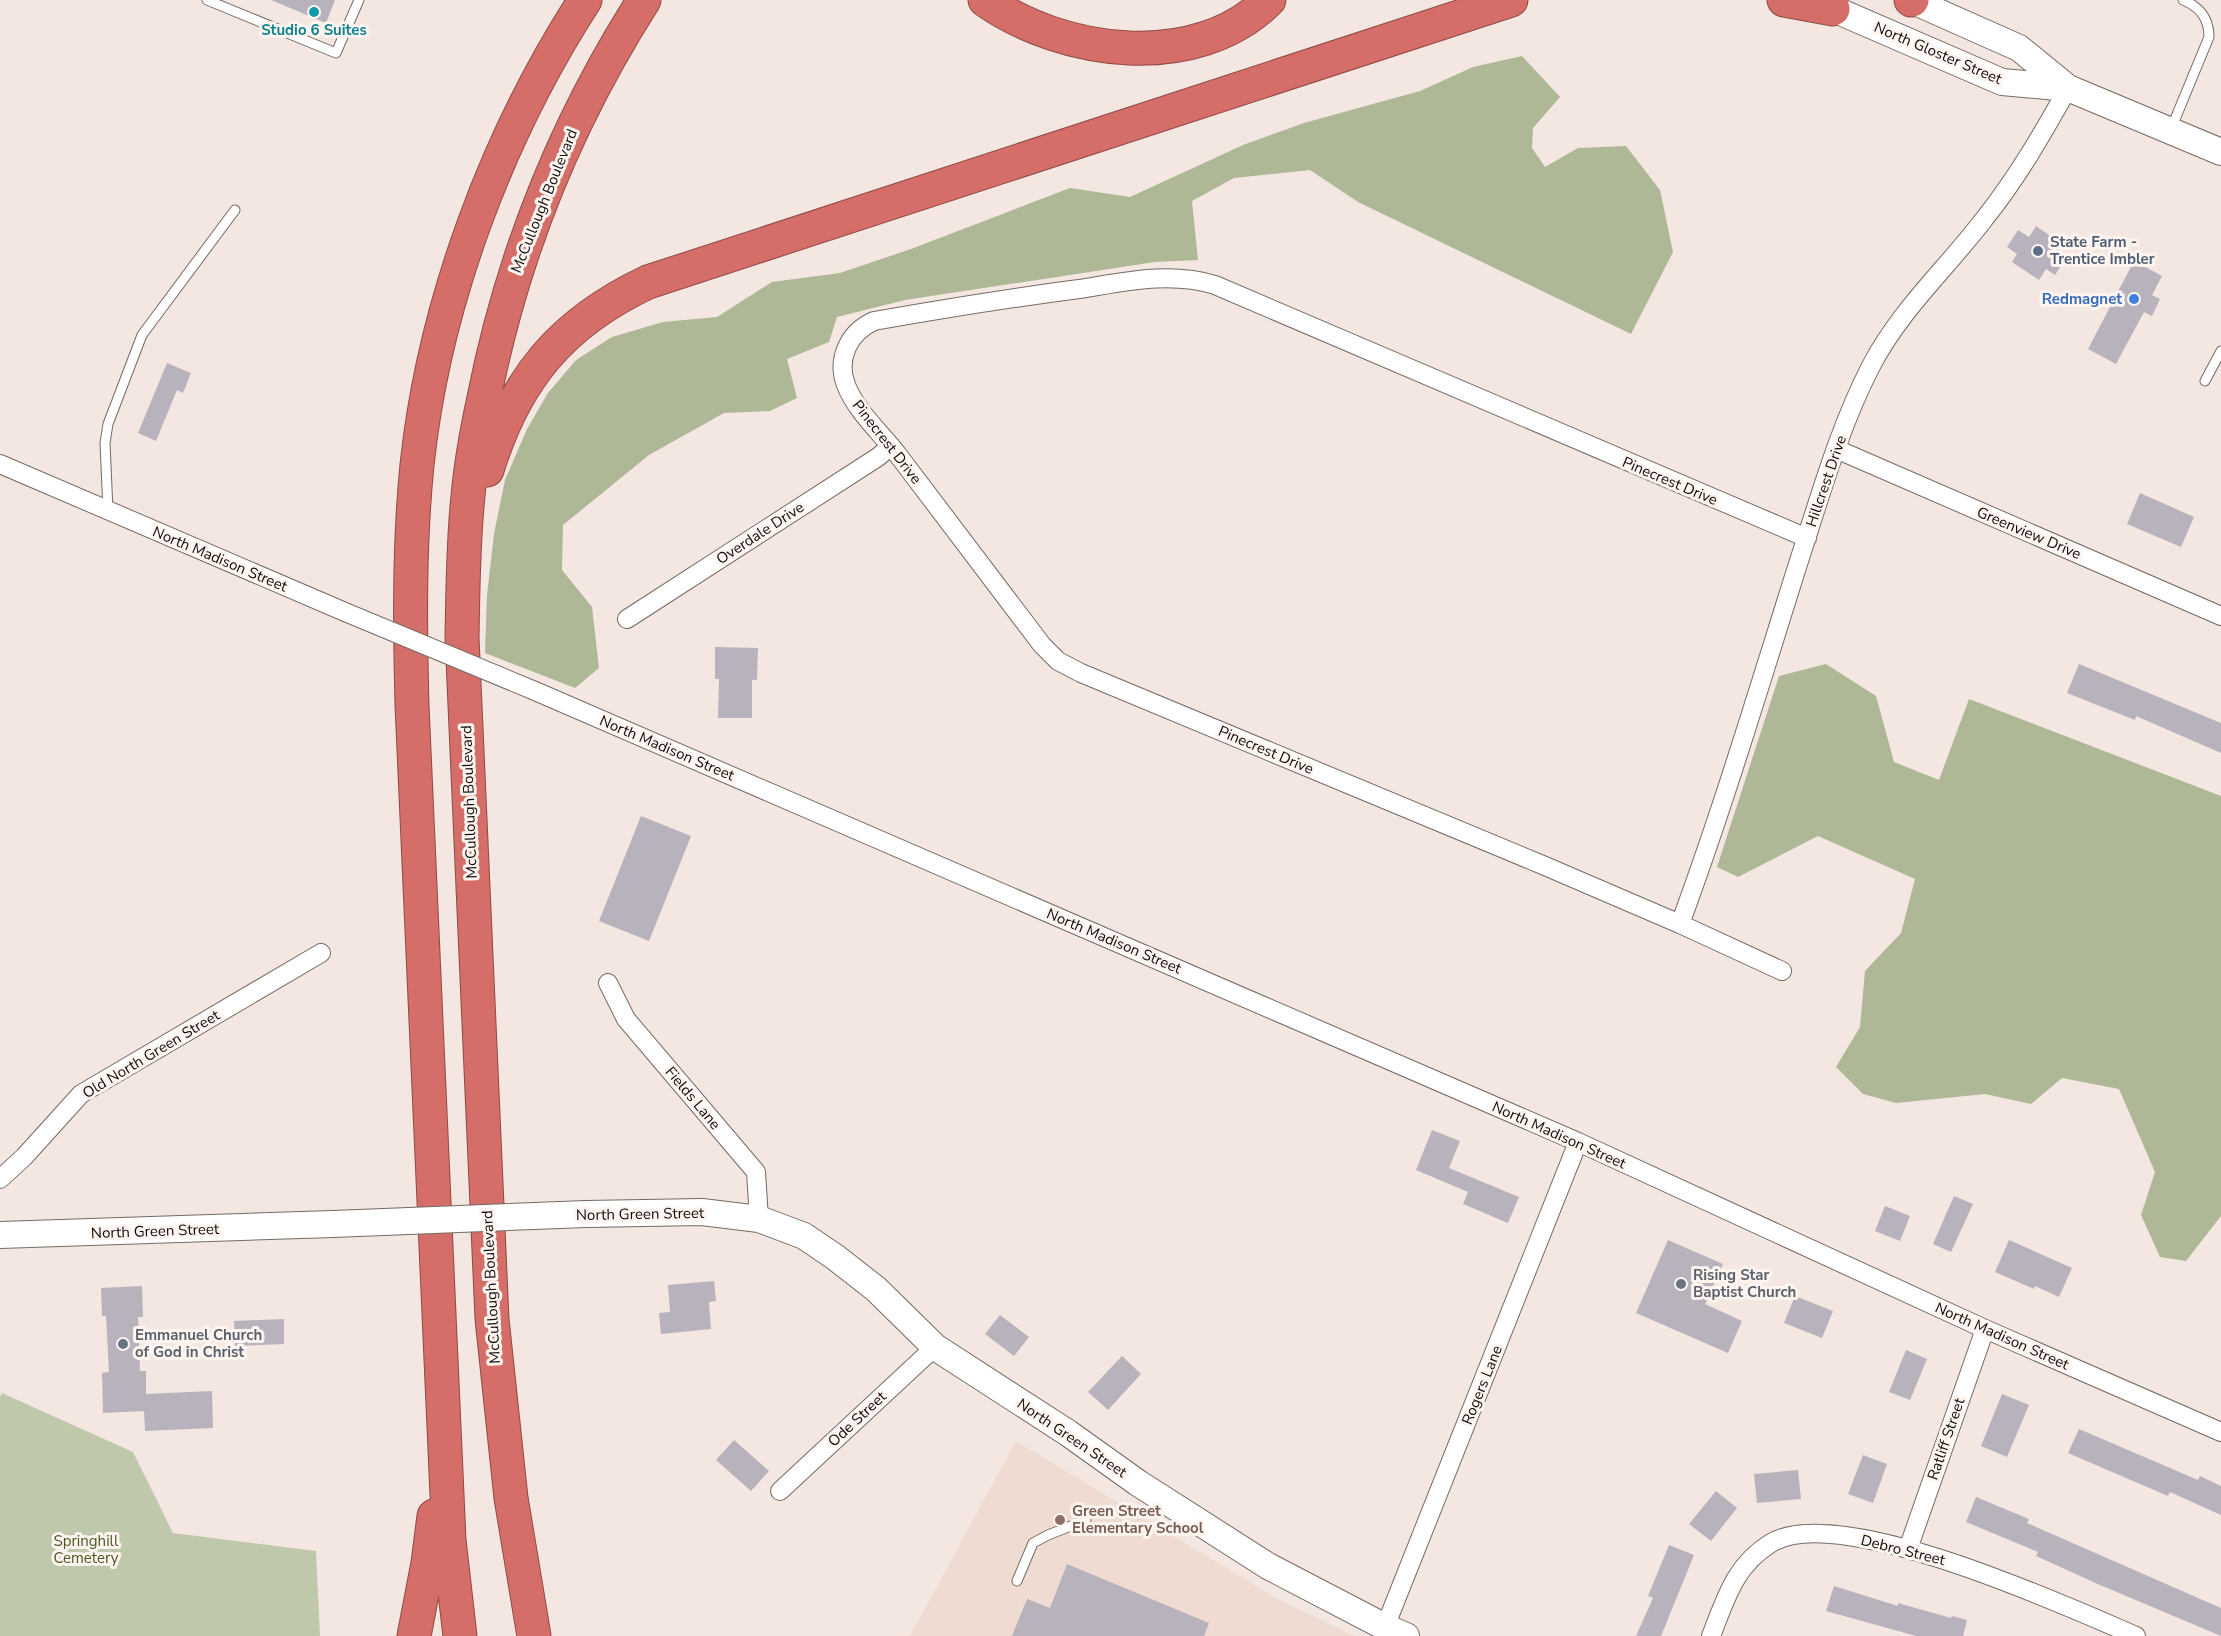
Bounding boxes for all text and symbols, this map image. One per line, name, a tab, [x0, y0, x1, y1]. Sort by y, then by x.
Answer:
marker: Studio 6 Suites	[307, 5, 321, 19]
street label: North Gloster Street	[1871, 17, 2006, 89]
place label: Studio 6 Suites	[261, 20, 367, 40]
street label: McCullough Boulevard	[506, 126, 582, 276]
place label: State Farm - Trentice Imbler	[2050, 232, 2155, 269]
marker: State Farm - Trentice Imbler	[2031, 244, 2045, 258]
place label: Redmagnet	[2042, 289, 2122, 309]
marker: Redmagnet	[2127, 292, 2141, 306]
street label: Pinecrest Drive	[848, 396, 926, 488]
street label: Hillcrest Drive	[1801, 432, 1851, 530]
street label: Pinecrest Drive	[1619, 452, 1721, 510]
street label: Overdale Drive	[712, 497, 808, 569]
street label: Greenview Drive	[1974, 502, 2084, 564]
street label: North Madison Street	[149, 522, 291, 597]
street label: North Madison Street	[596, 711, 738, 786]
street label: Pinecrest Drive	[1215, 721, 1317, 779]
street label: McCullough Boulevard	[456, 725, 482, 879]
street label: North Madison Street	[1043, 904, 1185, 979]
street label: Old North Green Street	[79, 1005, 224, 1103]
street label: Fields Lane	[661, 1062, 725, 1134]
street label: North Madison Street	[1489, 1096, 1630, 1174]
street label: North Green Street	[576, 1203, 705, 1225]
street label: McCullough Boulevard	[477, 1210, 505, 1364]
street label: North Green Street	[91, 1219, 220, 1243]
place label: Rising Star Baptist Church	[1693, 1265, 1796, 1302]
marker: Rising Star Baptist Church	[1674, 1277, 1688, 1291]
street label: North Madison Street	[1932, 1297, 2073, 1375]
place label: Emmanuel Church of God in Christ	[135, 1325, 262, 1362]
marker: Emmanuel Church of God in Christ	[116, 1337, 130, 1351]
street label: Rogers Lane	[1457, 1342, 1507, 1428]
street label: Ode Street	[823, 1386, 891, 1451]
street label: North Green Street	[1013, 1394, 1131, 1483]
street label: Ratliff Street	[1923, 1395, 1970, 1483]
place label: Green Street Elementary School	[1072, 1501, 1204, 1538]
marker: Green Street Elementary School	[1053, 1513, 1067, 1527]
street label: Debro Street	[1859, 1530, 1948, 1570]
park label: Springhill Cemetery	[53, 1531, 119, 1568]

